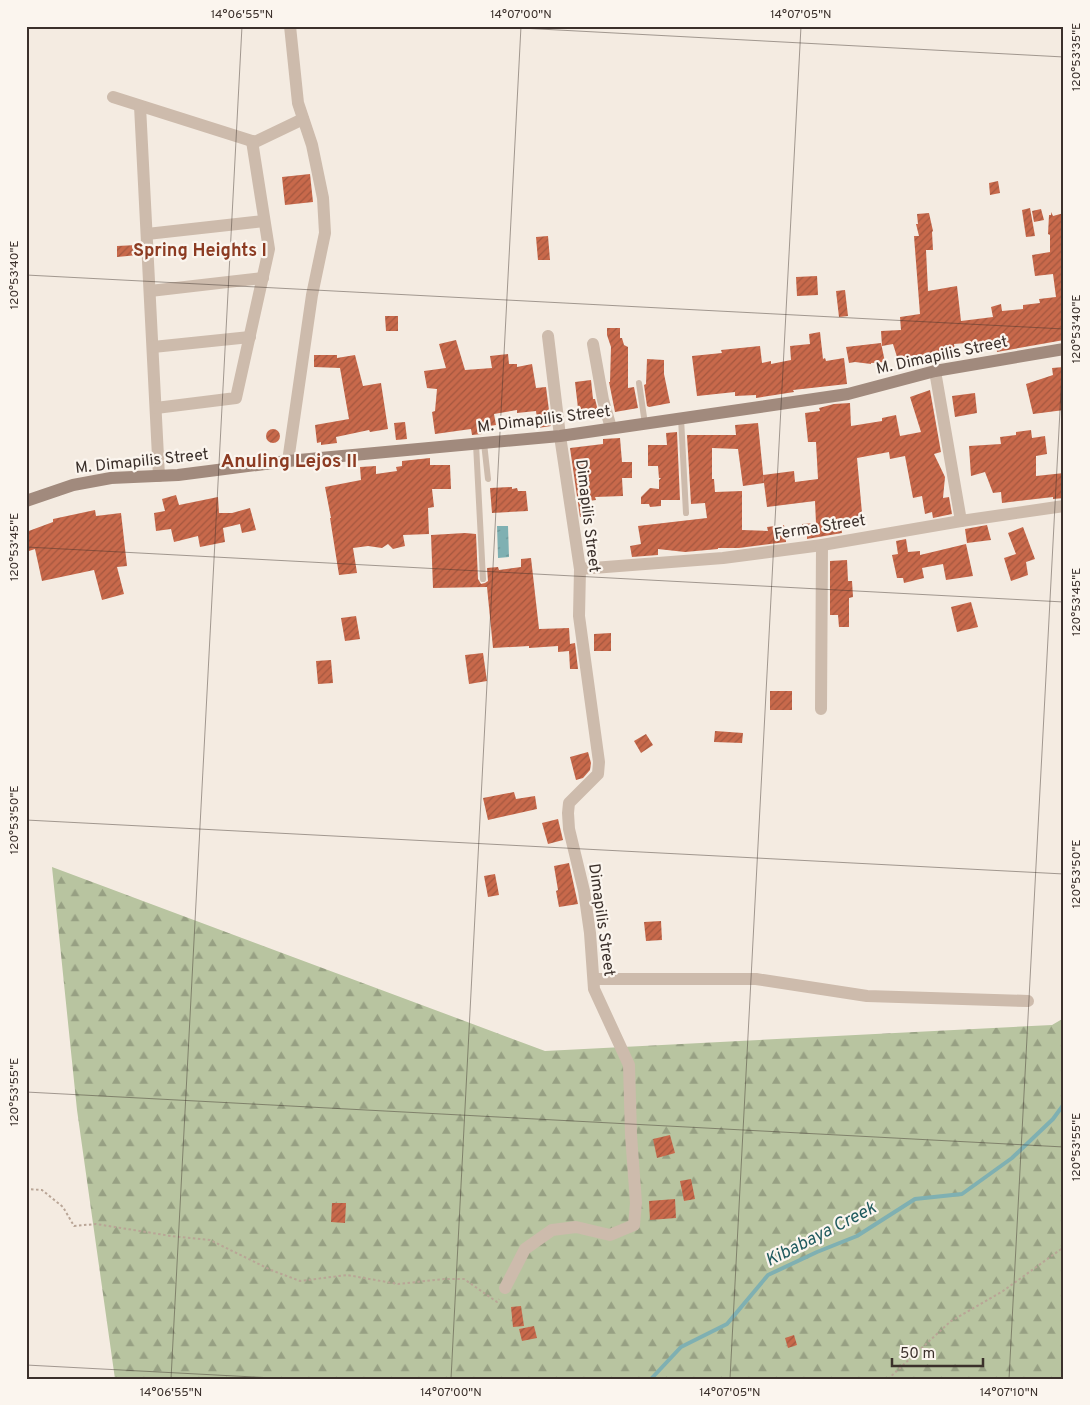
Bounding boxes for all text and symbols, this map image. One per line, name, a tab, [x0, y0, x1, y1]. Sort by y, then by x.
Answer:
text: 14°06'55"N	[211, 7, 273, 23]
text: 14°07'00"N	[490, 7, 552, 23]
text: 14°07'05"N	[770, 7, 832, 23]
text: 120°53'35"E	[1069, 23, 1085, 91]
district label: Spring Heights I	[133, 240, 267, 263]
text: 120°53'40"E	[7, 241, 23, 309]
text: 120°53'40"E	[1069, 295, 1085, 363]
street label: M. Dimapilis Street	[874, 332, 1010, 380]
street label: M. Dimapilis Street	[476, 402, 612, 438]
street label: M. Dimapilis Street	[74, 445, 210, 479]
district label: Anuling Lejos II	[221, 450, 357, 474]
street label: Dimapilis Street	[570, 458, 604, 574]
street label: Ferma Street	[773, 511, 867, 545]
text: 120°53'45"E	[7, 513, 23, 581]
text: 120°53'45"E	[1069, 568, 1085, 636]
text: 120°53'50"E	[7, 786, 23, 854]
text: 120°53'50"E	[1069, 840, 1085, 908]
street label: Dimapilis Street	[583, 862, 619, 978]
text: 120°53'55"E	[7, 1058, 23, 1126]
text: 120°53'55"E	[1069, 1113, 1085, 1181]
water label: Kibabaya Creek	[762, 1197, 881, 1273]
scale bar	[892, 1335, 984, 1367]
text: 50 m	[900, 1345, 935, 1364]
text: 14°06'55"N	[140, 1385, 202, 1401]
text: 14°07'00"N	[420, 1385, 482, 1401]
text: 14°07'05"N	[699, 1385, 761, 1401]
text: 14°07'10"N	[980, 1385, 1038, 1401]

